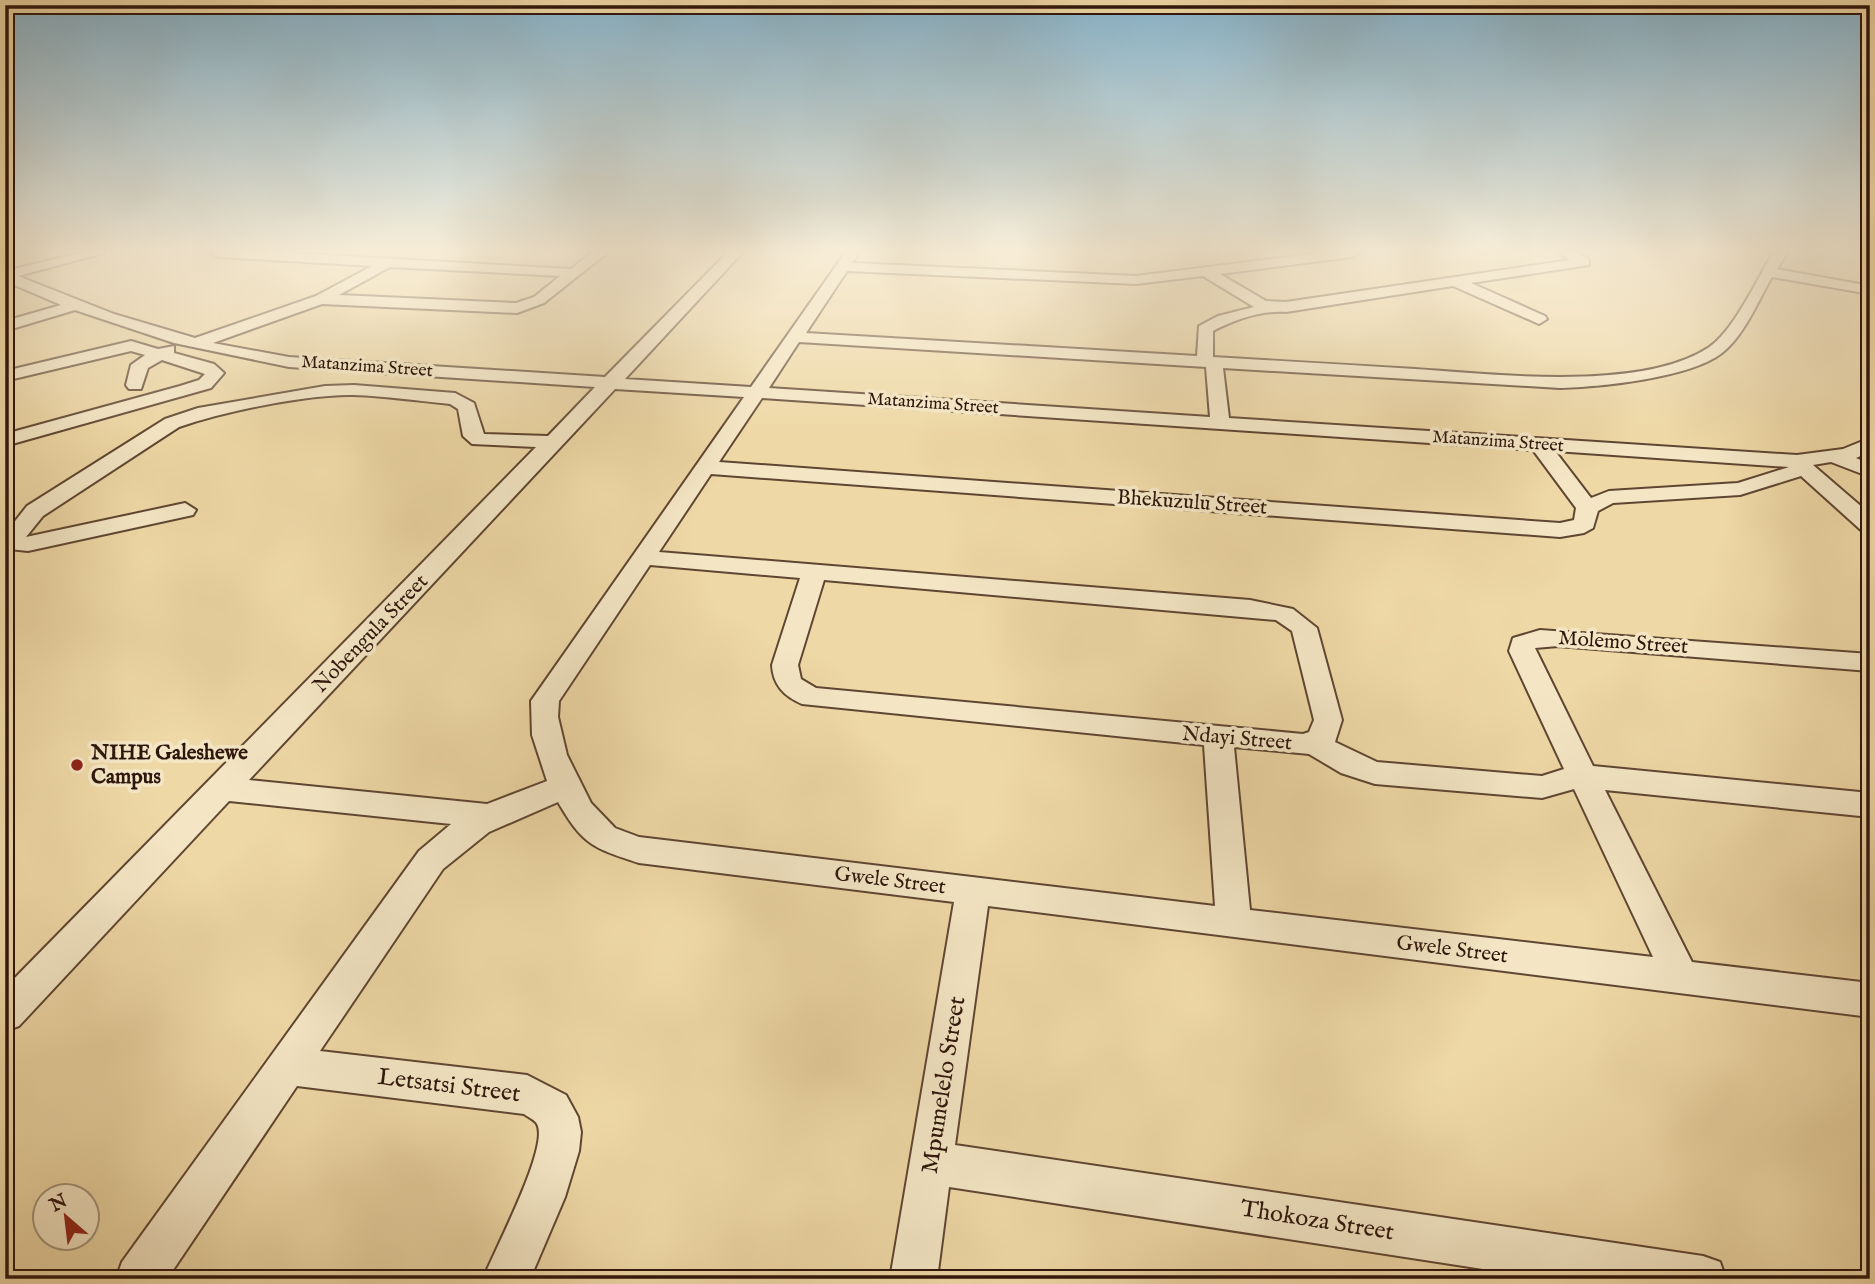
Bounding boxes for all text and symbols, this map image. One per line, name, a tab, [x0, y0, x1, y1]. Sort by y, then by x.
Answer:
street label: Matanzima Street	[300, 351, 434, 383]
street label: Matanzima Street	[866, 388, 1000, 420]
street label: Matanzima Street	[1431, 426, 1565, 458]
street label: Bhekuzulu Street	[1116, 484, 1268, 522]
street label: Nobengula Street	[308, 569, 434, 699]
street label: Molemo Street	[1557, 625, 1689, 661]
street label: Ndayi Street	[1181, 721, 1293, 757]
place label: NIHE Galeshewe Campus	[90, 740, 248, 791]
marker: NIHE Galeshewe Campus	[69, 757, 85, 773]
street label: Gwele Street	[833, 861, 947, 901]
street label: Gwele Street	[1395, 930, 1509, 970]
street label: Mpumelelo Street	[915, 994, 973, 1176]
street label: Letsatsi Street	[376, 1062, 522, 1110]
north arrow	[32, 1182, 102, 1252]
text: N	[45, 1189, 72, 1219]
street label: Thokoza Street	[1238, 1194, 1396, 1248]

